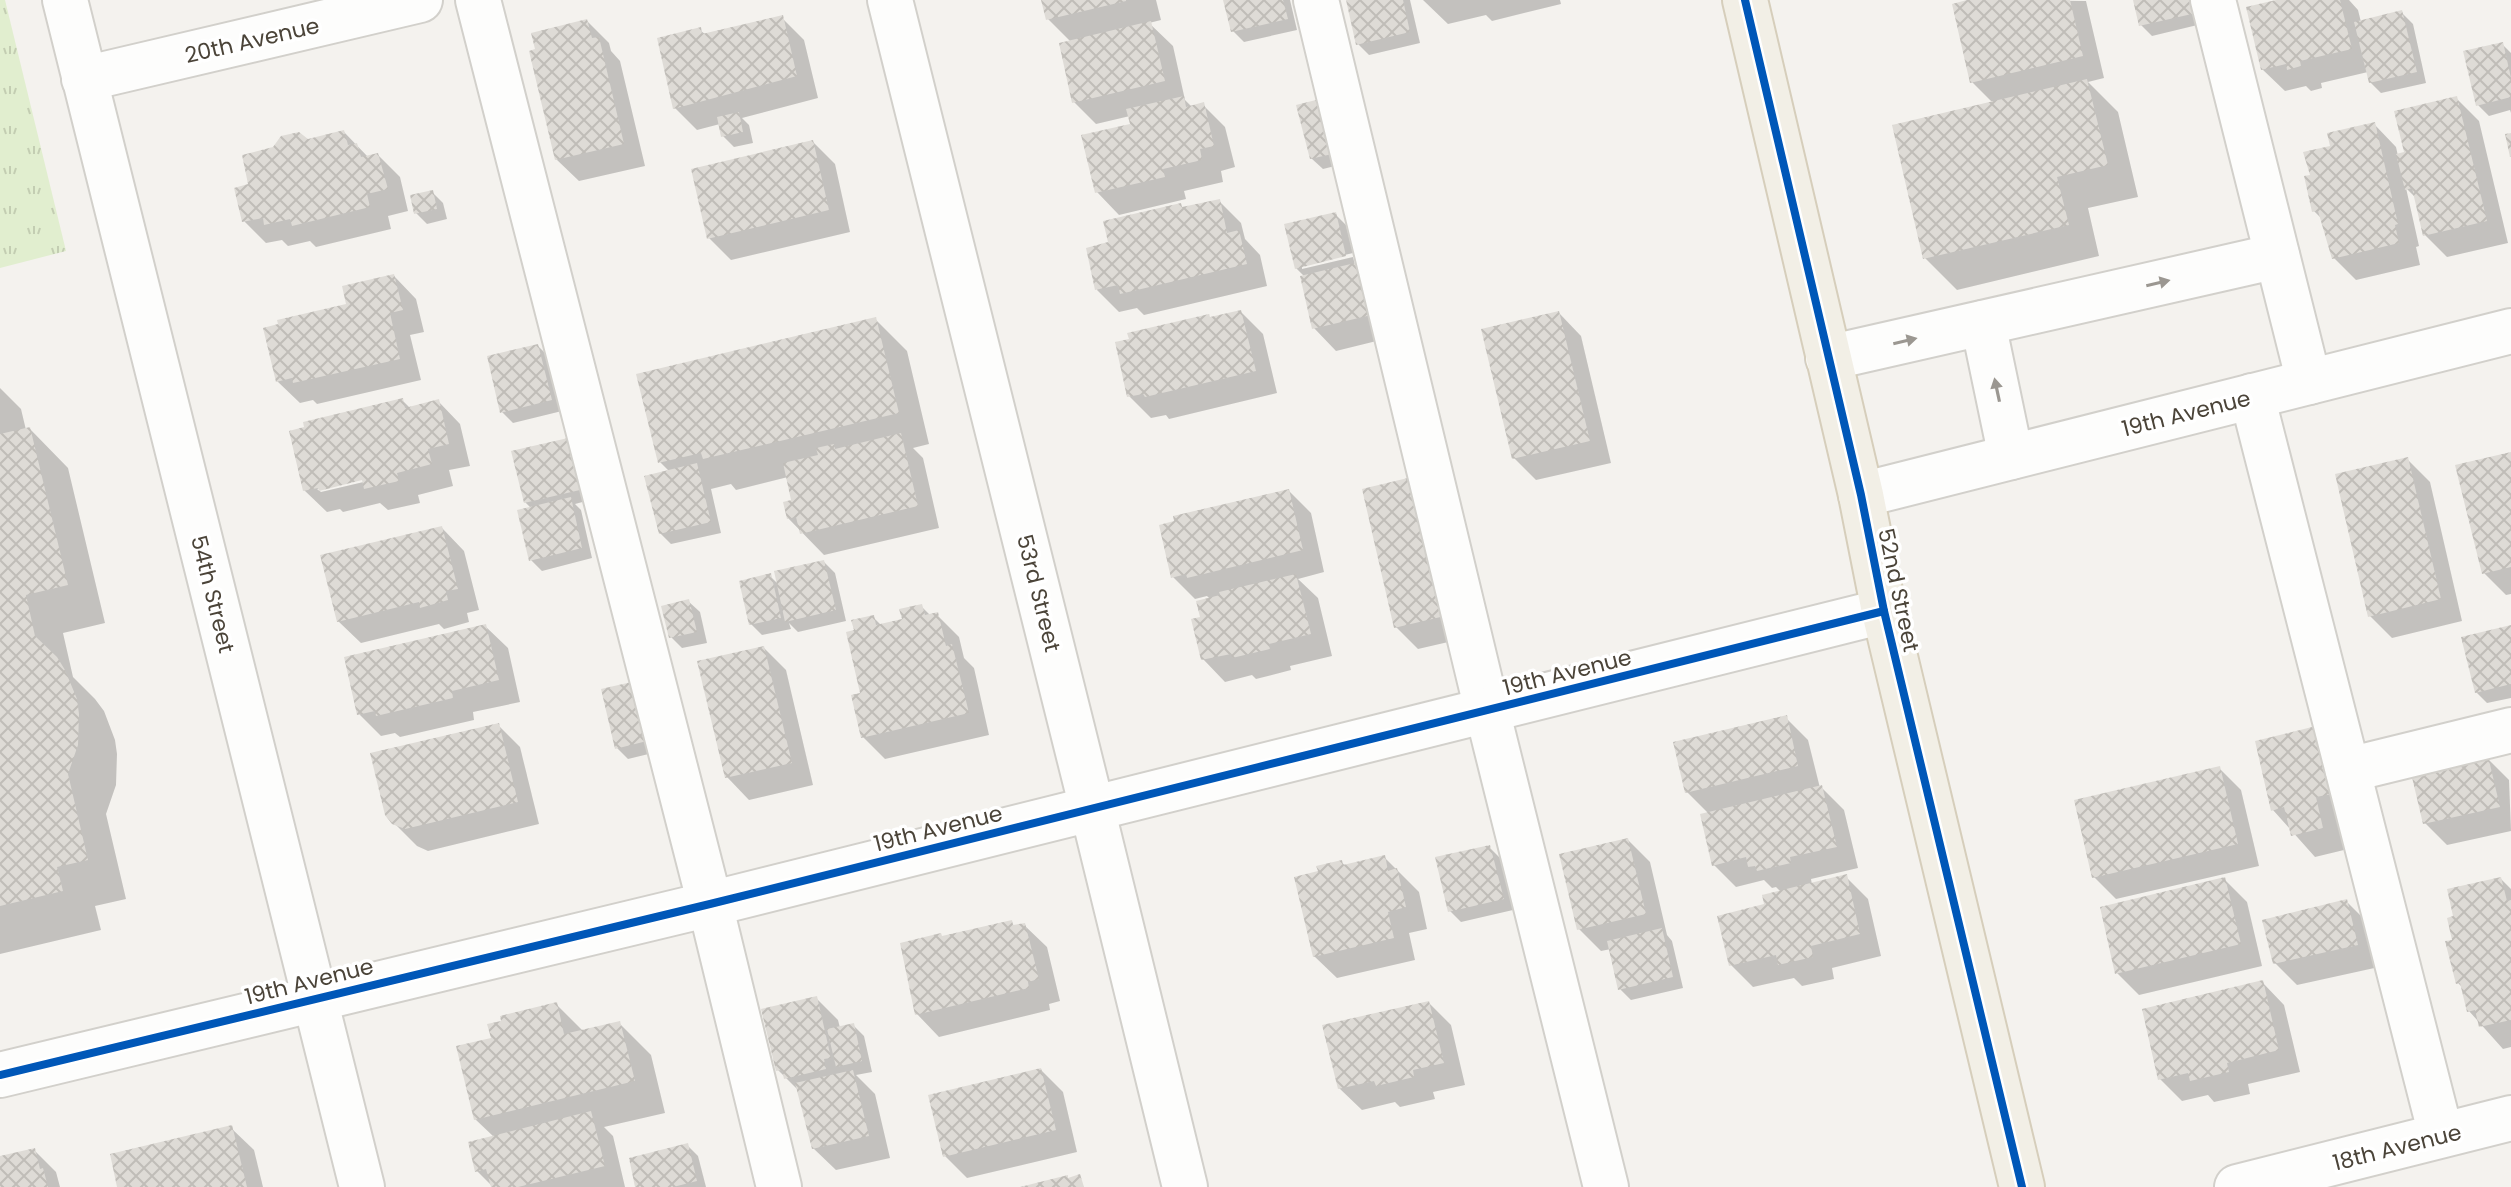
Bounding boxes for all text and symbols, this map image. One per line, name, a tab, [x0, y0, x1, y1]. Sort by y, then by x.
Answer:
street label: 20th Avenue	[182, 10, 322, 71]
one-way arrow	[2146, 276, 2171, 289]
one-way arrow	[1892, 334, 1917, 346]
one-way arrow	[1990, 377, 2003, 402]
street label: 19th Avenue	[2119, 383, 2254, 444]
street label: 52nd Street	[1870, 525, 1927, 655]
street label: 53rd Street	[1009, 531, 1068, 655]
street label: 54th Street	[183, 532, 242, 656]
street label: 19th Avenue	[1500, 642, 1635, 703]
street label: 19th Avenue	[871, 798, 1006, 859]
street label: 19th Avenue	[242, 951, 377, 1012]
street label: 18th Avenue	[2330, 1117, 2465, 1178]

